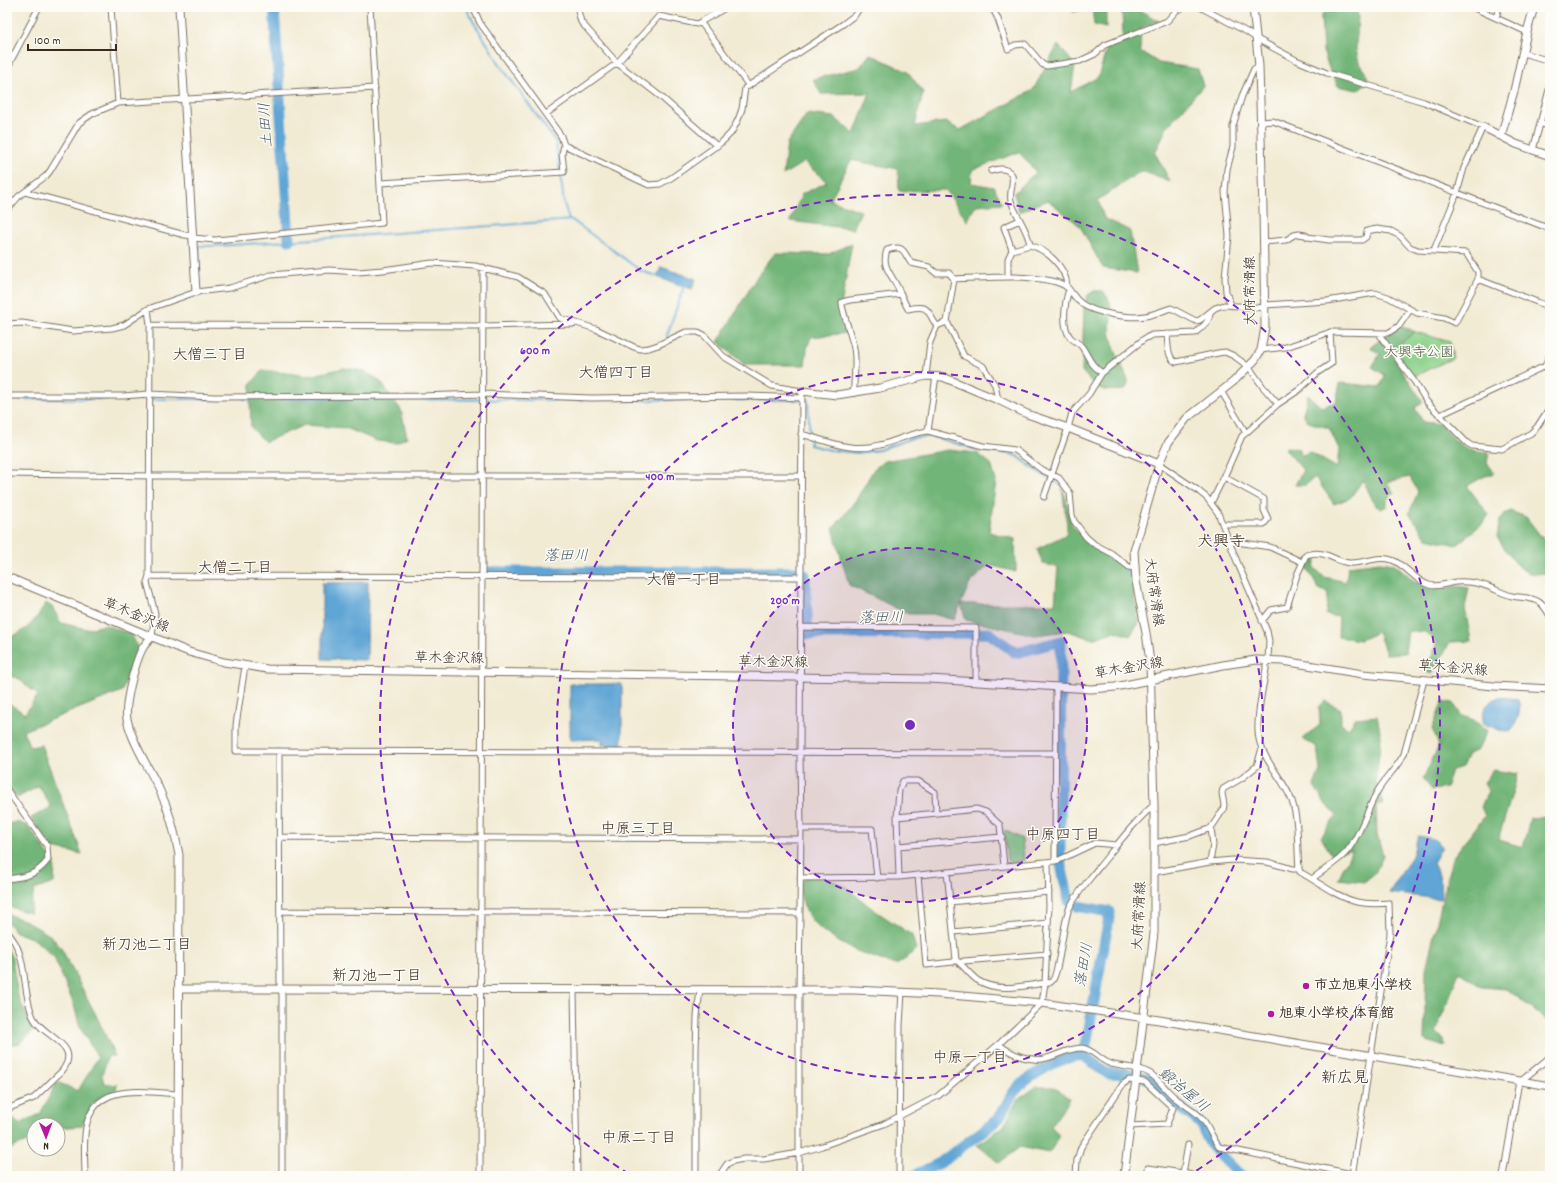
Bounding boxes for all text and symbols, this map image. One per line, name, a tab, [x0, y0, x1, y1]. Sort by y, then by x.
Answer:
scale bar	[28, 26, 116, 52]
text: 100 m	[34, 33, 61, 50]
water label: 土田川	[254, 102, 280, 148]
street label: 大府常滑線	[1241, 256, 1261, 326]
text: 600 m	[520, 343, 550, 360]
park label: 大興寺公園	[1384, 343, 1454, 363]
district label: 大僧三丁目	[172, 345, 248, 367]
district label: 大僧四丁目	[578, 363, 654, 385]
text: 400 m	[645, 469, 675, 486]
district label: 大興寺	[1197, 531, 1245, 554]
water label: 落田川	[543, 546, 589, 568]
street label: 大府常滑線	[1138, 556, 1168, 628]
district label: 大僧二丁目	[197, 558, 273, 580]
district label: 大僧一丁目	[646, 570, 722, 592]
text: 200 m	[770, 593, 800, 610]
street label: 草木金沢線	[100, 594, 172, 638]
water label: 落田川	[858, 608, 904, 630]
street label: 草木金沢線	[414, 648, 484, 670]
street label: 草木金沢線	[738, 652, 808, 674]
street label: 草木金沢線	[1093, 653, 1165, 685]
street label: 草木金沢線	[1417, 656, 1489, 682]
centre of rings	[903, 718, 917, 732]
district label: 中原三丁目	[600, 819, 676, 841]
district label: 中原四丁目	[1025, 825, 1101, 847]
street label: 大府常滑線	[1128, 881, 1152, 951]
district label: 新刀池二丁目	[102, 935, 192, 957]
water label: 落田川	[1070, 941, 1100, 989]
district label: 新刀池一丁目	[332, 966, 422, 988]
place label: 市立旭東小学校	[1314, 976, 1412, 996]
marker: 市立旭東小学校	[1301, 981, 1311, 991]
place label: 旭東小学校 体育館	[1279, 1004, 1394, 1024]
marker: 旭東小学校 体育館	[1266, 1009, 1276, 1019]
district label: 中原一丁目	[932, 1048, 1008, 1070]
water label: 鍛治屋川	[1153, 1063, 1213, 1119]
district label: 新広見	[1321, 1067, 1369, 1090]
north arrow	[26, 1117, 66, 1157]
district label: 中原二丁目	[601, 1128, 677, 1150]
text: N	[43, 1137, 49, 1153]

